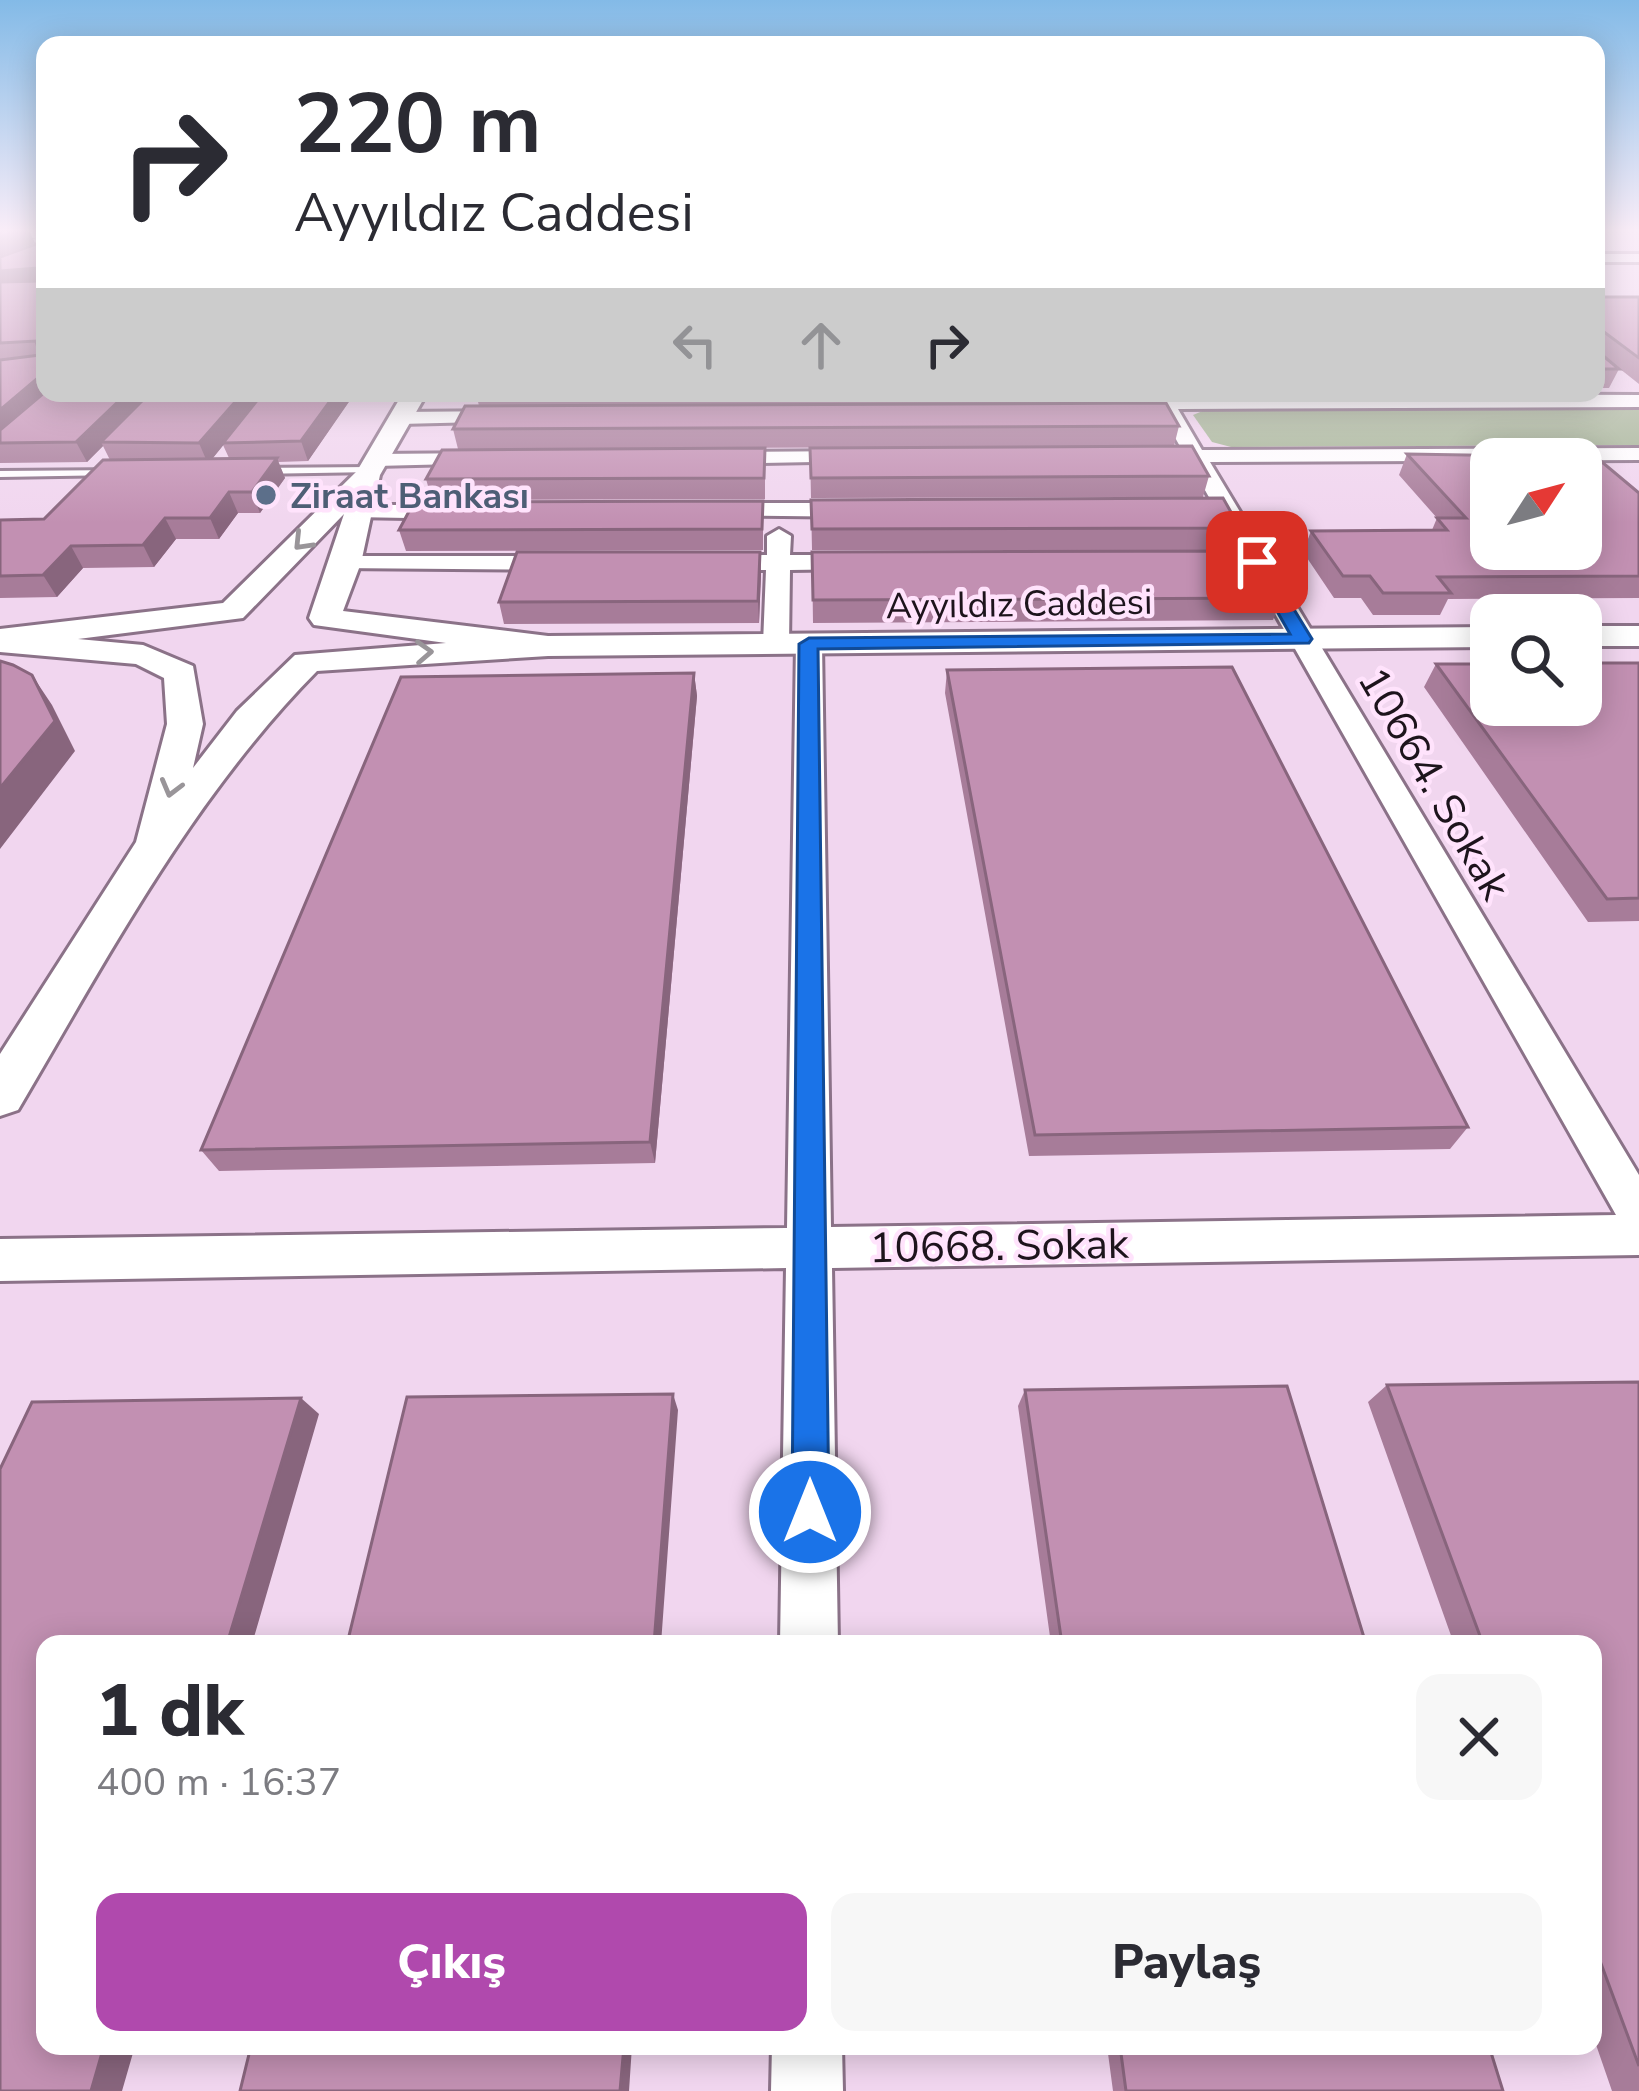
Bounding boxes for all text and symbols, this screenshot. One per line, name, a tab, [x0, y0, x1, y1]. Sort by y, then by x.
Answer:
text: 220 m	[294, 67, 542, 182]
icon: right	[96, 84, 252, 240]
text: Ayyıldız Caddesi	[294, 176, 694, 250]
icon: left	[662, 312, 728, 378]
icon: ahead	[788, 312, 854, 378]
icon: right	[914, 312, 980, 378]
north arrow	[1470, 438, 1602, 570]
map controls	[1470, 438, 1602, 726]
place label: Ziraat Bankası	[290, 472, 529, 521]
marker: Ziraat Bankası	[253, 482, 279, 508]
pin	[1206, 511, 1308, 613]
one-way arrow	[295, 528, 317, 550]
icon: arrive	[1224, 529, 1290, 595]
street label: Ayyıldız Caddesi	[885, 578, 1153, 631]
button: search	[1470, 594, 1602, 726]
one-way arrow	[415, 639, 434, 665]
street label: 10664. Sokak	[1344, 657, 1524, 911]
one-way arrow	[160, 777, 185, 798]
street label: 10668. Sokak	[869, 1216, 1130, 1277]
position arrow	[747, 1449, 873, 1575]
text: 1 dk	[96, 1662, 243, 1760]
button: close	[1416, 1674, 1542, 1800]
text: 400 m · 16:37	[96, 1756, 341, 1809]
button: Çıkış	[96, 1893, 807, 2031]
button: Paylaş	[831, 1893, 1542, 2031]

